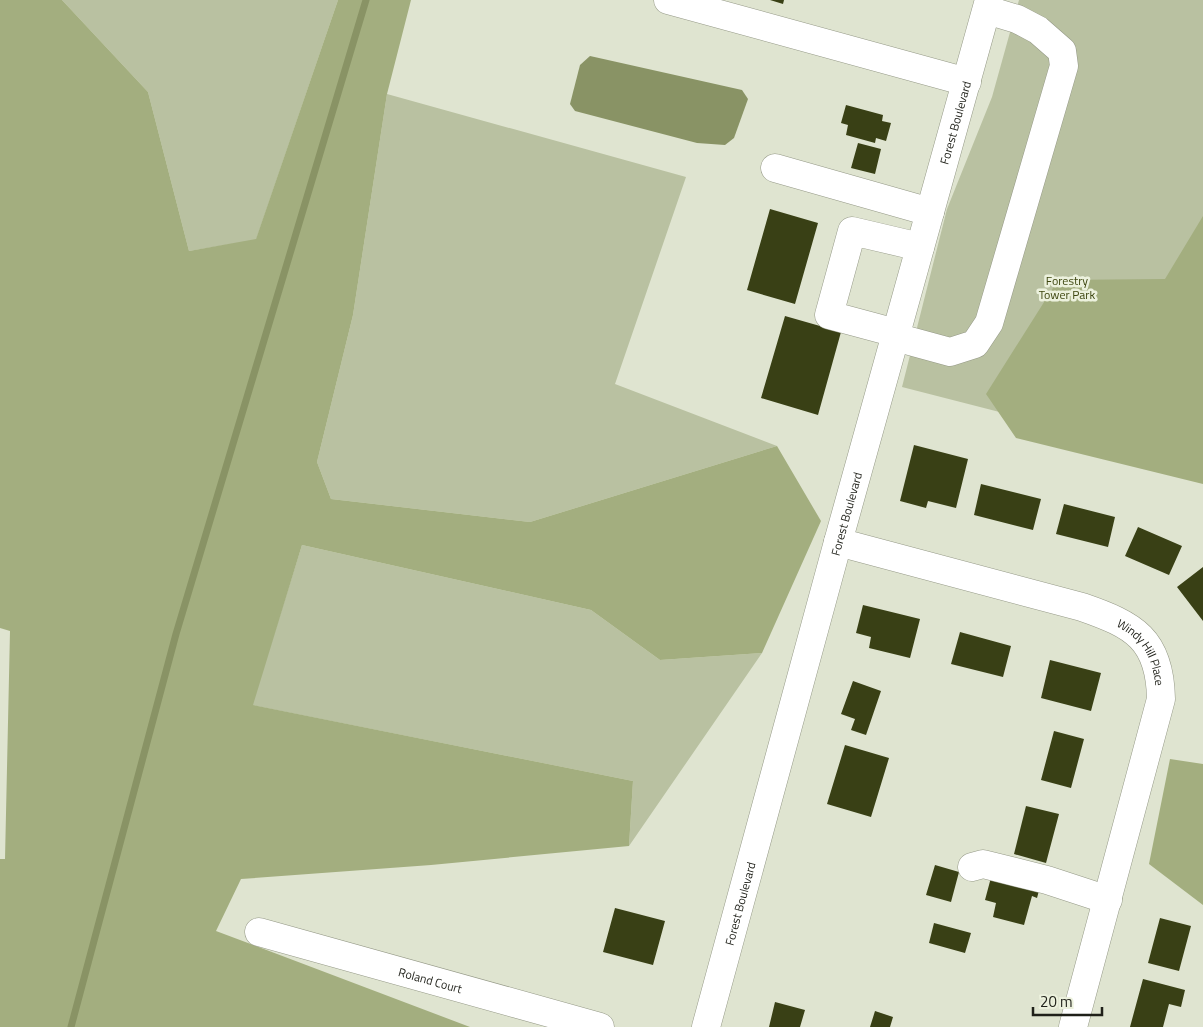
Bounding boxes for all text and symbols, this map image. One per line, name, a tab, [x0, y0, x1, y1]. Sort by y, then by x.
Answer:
street label: Forest Boulevard	[934, 79, 976, 167]
park label: Forestry Tower Park	[1039, 271, 1095, 304]
street label: Forest Boulevard	[825, 470, 867, 558]
street label: Windy Hill Place	[1114, 613, 1170, 687]
street label: Forest Boulevard	[719, 860, 760, 947]
street label: Roland Court	[396, 962, 465, 998]
scale bar	[1033, 984, 1102, 1016]
text: 20 m	[1040, 990, 1073, 1013]

